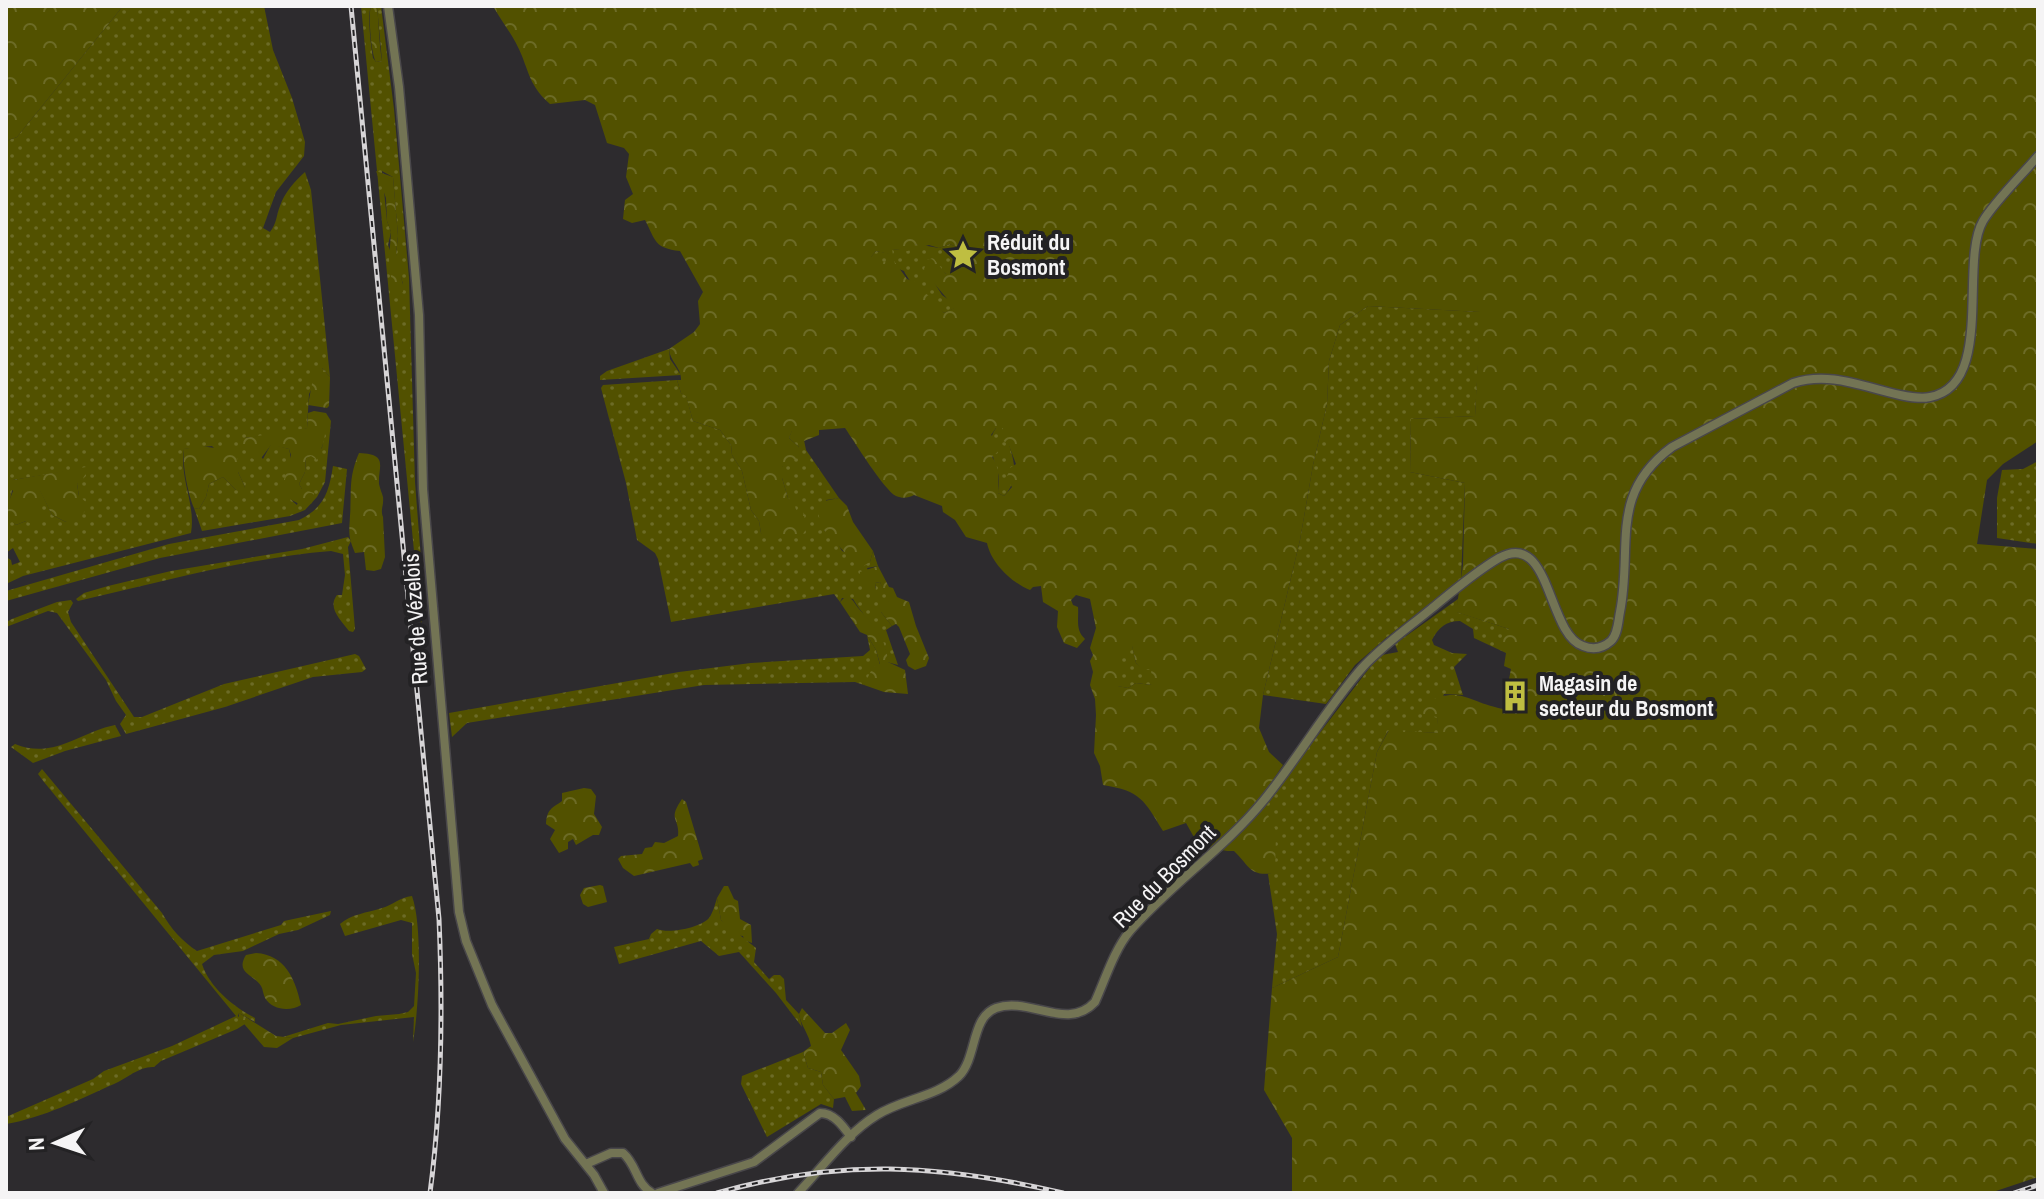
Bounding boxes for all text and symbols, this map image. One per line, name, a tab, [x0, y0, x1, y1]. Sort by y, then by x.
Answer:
place label: Réduit du Bosmont	[987, 227, 1070, 282]
place icon: Réduit du Bosmont	[946, 238, 980, 272]
street label: Rue de Vézelois	[395, 552, 435, 686]
place label: Magasin de secteur du Bosmont	[1539, 668, 1713, 723]
building icon: Magasin de secteur du Bosmont	[1498, 679, 1532, 713]
street label: Rue du Bosmont	[1106, 818, 1222, 934]
north arrow	[16, 1103, 96, 1183]
text: N	[21, 1137, 51, 1151]

